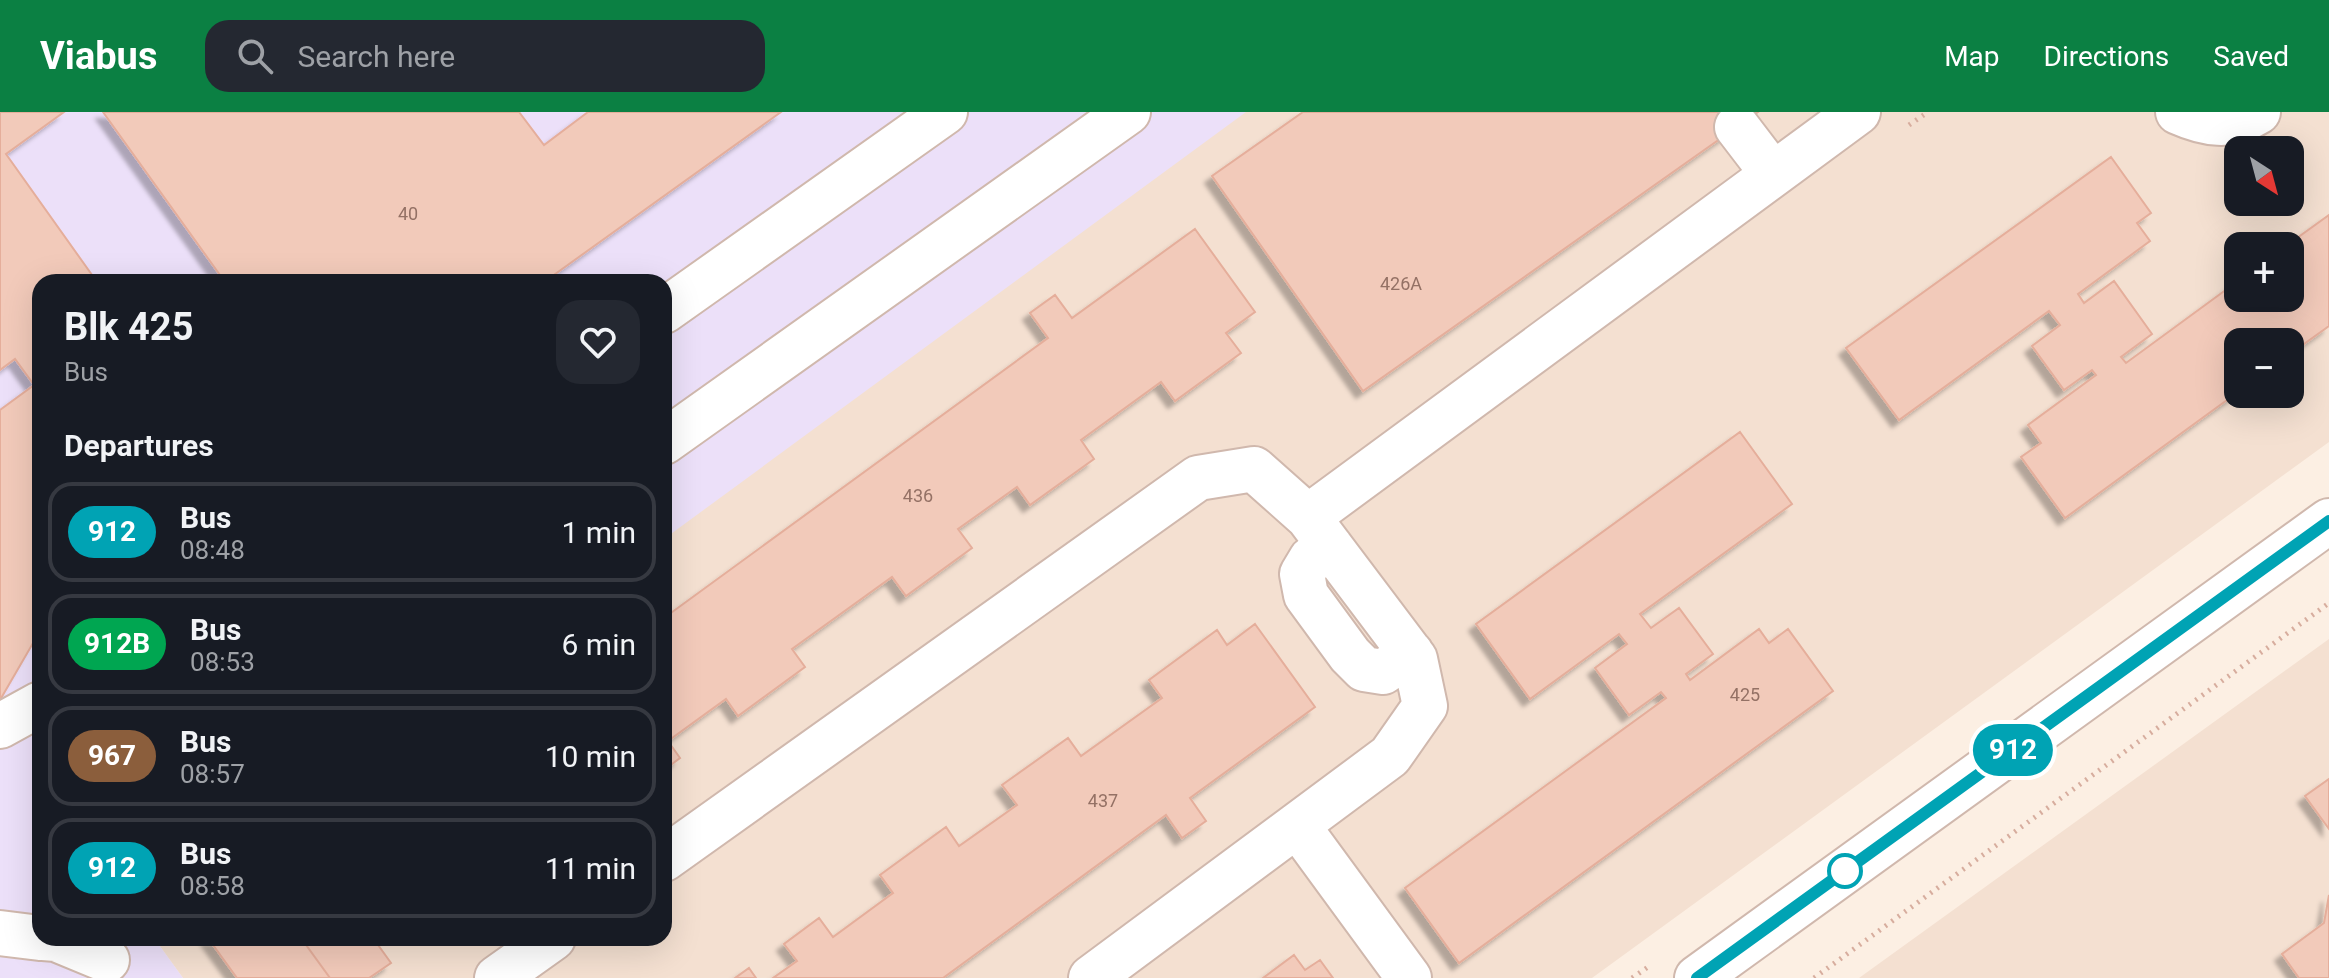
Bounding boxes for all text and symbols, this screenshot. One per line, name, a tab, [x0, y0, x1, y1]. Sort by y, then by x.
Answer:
search box	[205, 20, 765, 92]
text: Viabus	[40, 34, 157, 78]
icon: search	[233, 34, 277, 78]
text: Search here	[297, 39, 455, 74]
text: Map	[1944, 40, 2000, 73]
text: Directions	[2044, 40, 2169, 73]
text: Saved	[2213, 40, 2289, 73]
north arrow	[2224, 136, 2304, 216]
map controls	[2224, 136, 2304, 408]
house number: 40	[398, 203, 418, 224]
button: +	[2224, 232, 2304, 312]
house number: 426A	[1380, 273, 1422, 294]
button: heart	[556, 300, 640, 384]
text: Blk 425	[64, 305, 193, 349]
button: −	[2224, 328, 2304, 408]
text: Bus	[64, 357, 108, 387]
text: Departures	[64, 428, 214, 463]
house number: 436	[903, 485, 933, 506]
text: Bus	[180, 500, 231, 535]
text: 912	[88, 515, 136, 548]
text: 1 min	[562, 515, 636, 550]
text: 08:48	[180, 535, 245, 565]
text: Bus	[190, 612, 241, 647]
text: 912B	[84, 627, 150, 660]
text: 6 min	[562, 627, 636, 662]
text: 08:53	[190, 647, 255, 677]
house number: 425	[1730, 684, 1760, 705]
text: Bus	[180, 724, 231, 759]
line badge: 912	[1967, 724, 2059, 776]
text: 912	[1989, 733, 2037, 766]
text: 967	[88, 739, 136, 772]
text: 10 min	[545, 739, 636, 774]
text: 08:57	[180, 759, 245, 789]
house number: 437	[1088, 790, 1118, 811]
text: Bus	[180, 836, 231, 871]
text: 912	[88, 851, 136, 884]
text: 11 min	[545, 851, 636, 886]
unlabelled marker	[1828, 854, 1862, 888]
text: 08:58	[180, 871, 245, 901]

